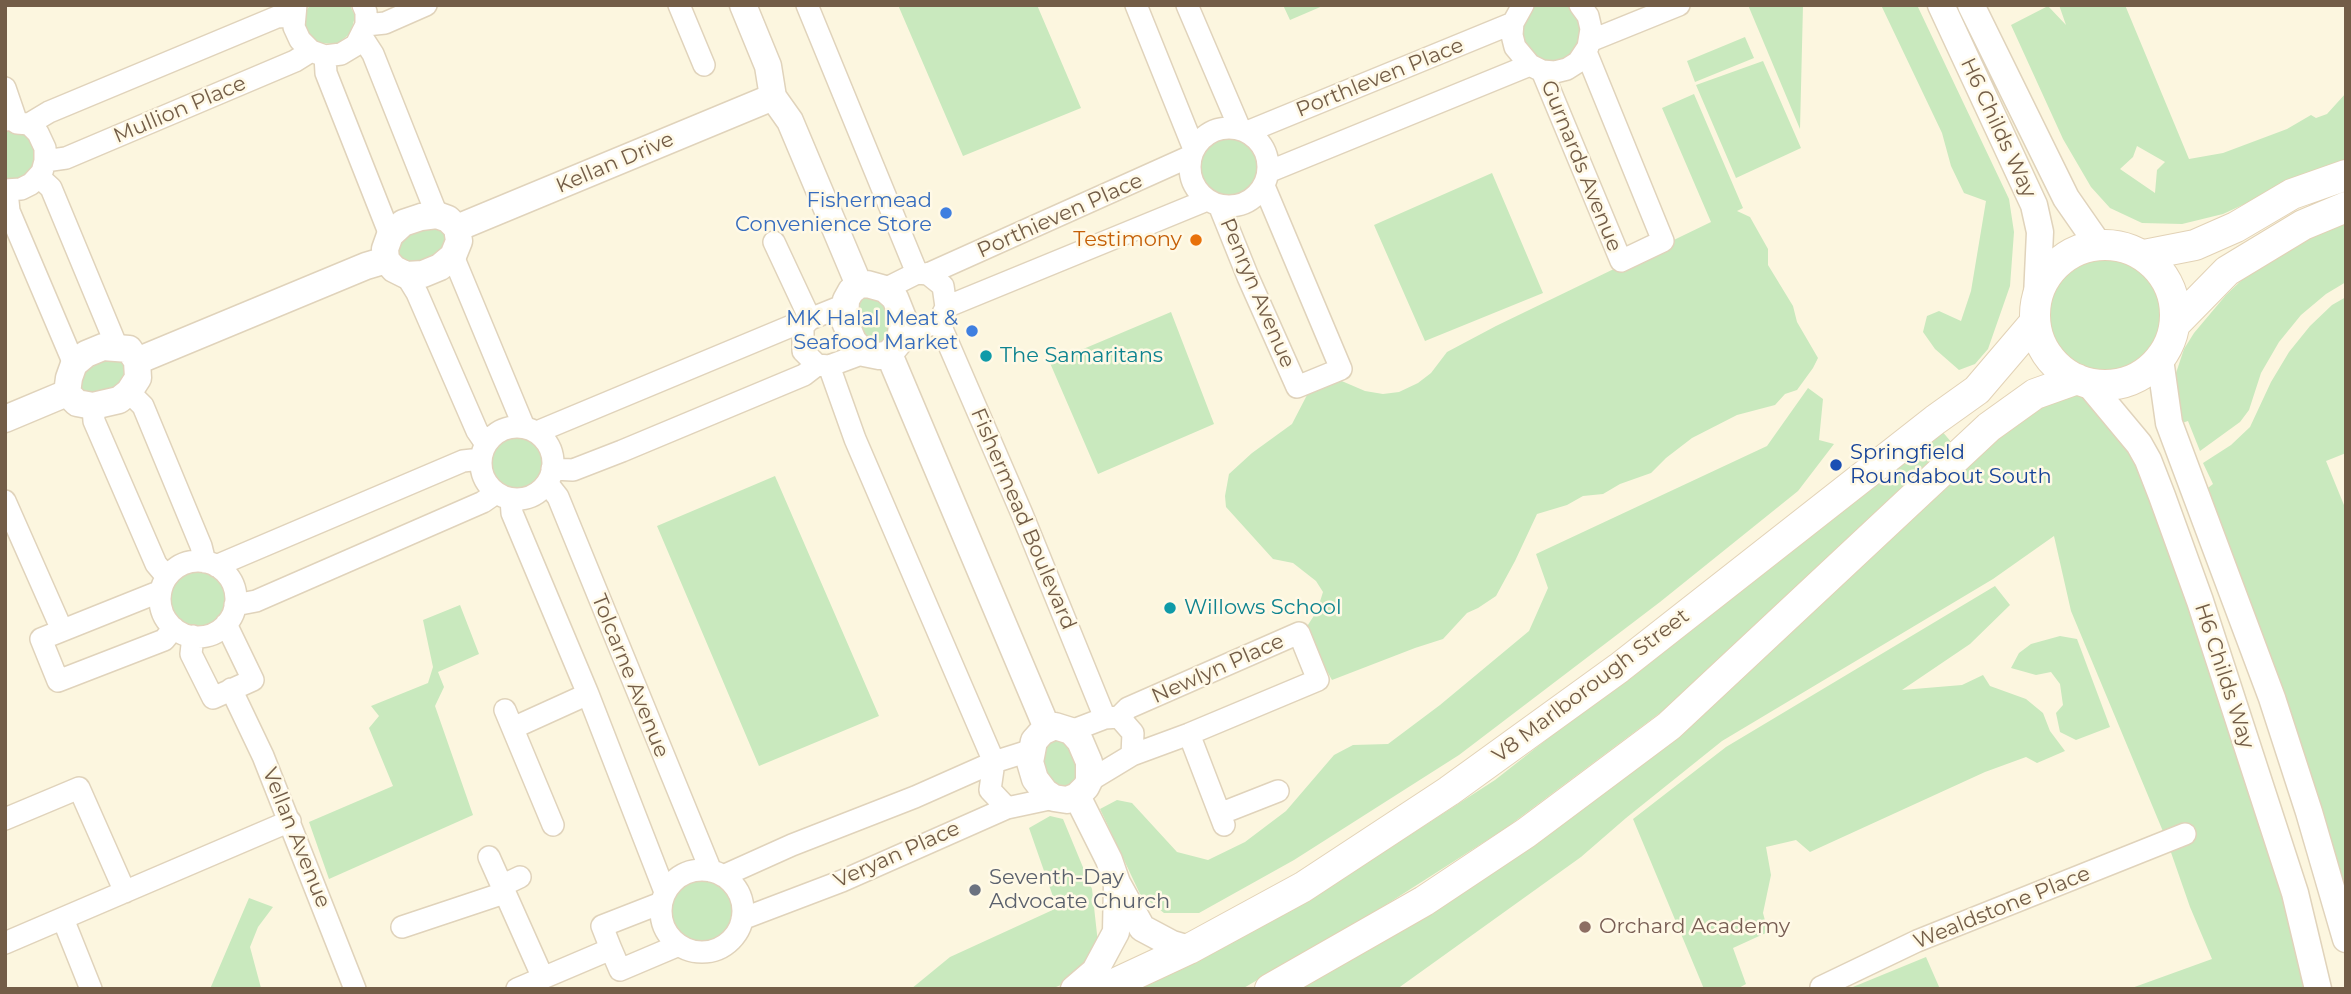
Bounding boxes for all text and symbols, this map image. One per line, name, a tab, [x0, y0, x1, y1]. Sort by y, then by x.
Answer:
street label: Porthleven Place	[1293, 33, 1467, 123]
street label: H6 Childs Way	[1955, 54, 2041, 202]
street label: Mullion Place	[110, 71, 250, 149]
street label: Gurnards Avenue	[1535, 77, 1627, 255]
street label: Kellan Drive	[552, 127, 678, 199]
street label: Porthieven Place	[973, 168, 1147, 264]
place label: Fishermead Convenience Store	[735, 188, 932, 238]
marker: Fishermead Convenience Store	[938, 205, 954, 221]
street label: Penryn Avenue	[1214, 214, 1300, 372]
place label: Testimony	[1073, 227, 1182, 253]
marker: Testimony	[1188, 232, 1204, 248]
place label: MK Halal Meat & Seafood Market	[786, 306, 958, 356]
marker: MK Halal Meat & Seafood Market	[964, 323, 980, 339]
place label: The Samaritans	[1000, 343, 1163, 369]
marker: The Samaritans	[978, 348, 994, 364]
street label: Fishermead Boulevard	[965, 404, 1081, 634]
place label: Springfield Roundabout South	[1850, 440, 2052, 490]
marker: Springfield Roundabout South	[1828, 457, 1844, 473]
street label: Tolcarne Avenue	[586, 591, 674, 761]
place label: Willows School	[1184, 595, 1342, 621]
marker: Willows School	[1162, 600, 1178, 616]
street label: H6 Childs Way	[2189, 600, 2259, 752]
street label: V8 Marlborough Street	[1488, 604, 1694, 768]
street label: Newlyn Place	[1148, 629, 1288, 709]
street label: Vellan Avenue	[256, 764, 336, 912]
street label: Veryan Place	[830, 816, 964, 894]
street label: Wealdstone Place	[1910, 861, 2094, 955]
place label: Seventh-Day Advocate Church	[989, 865, 1170, 915]
marker: Seventh-Day Advocate Church	[967, 882, 983, 898]
place label: Orchard Academy	[1599, 914, 1790, 940]
marker: Orchard Academy	[1577, 919, 1593, 935]

